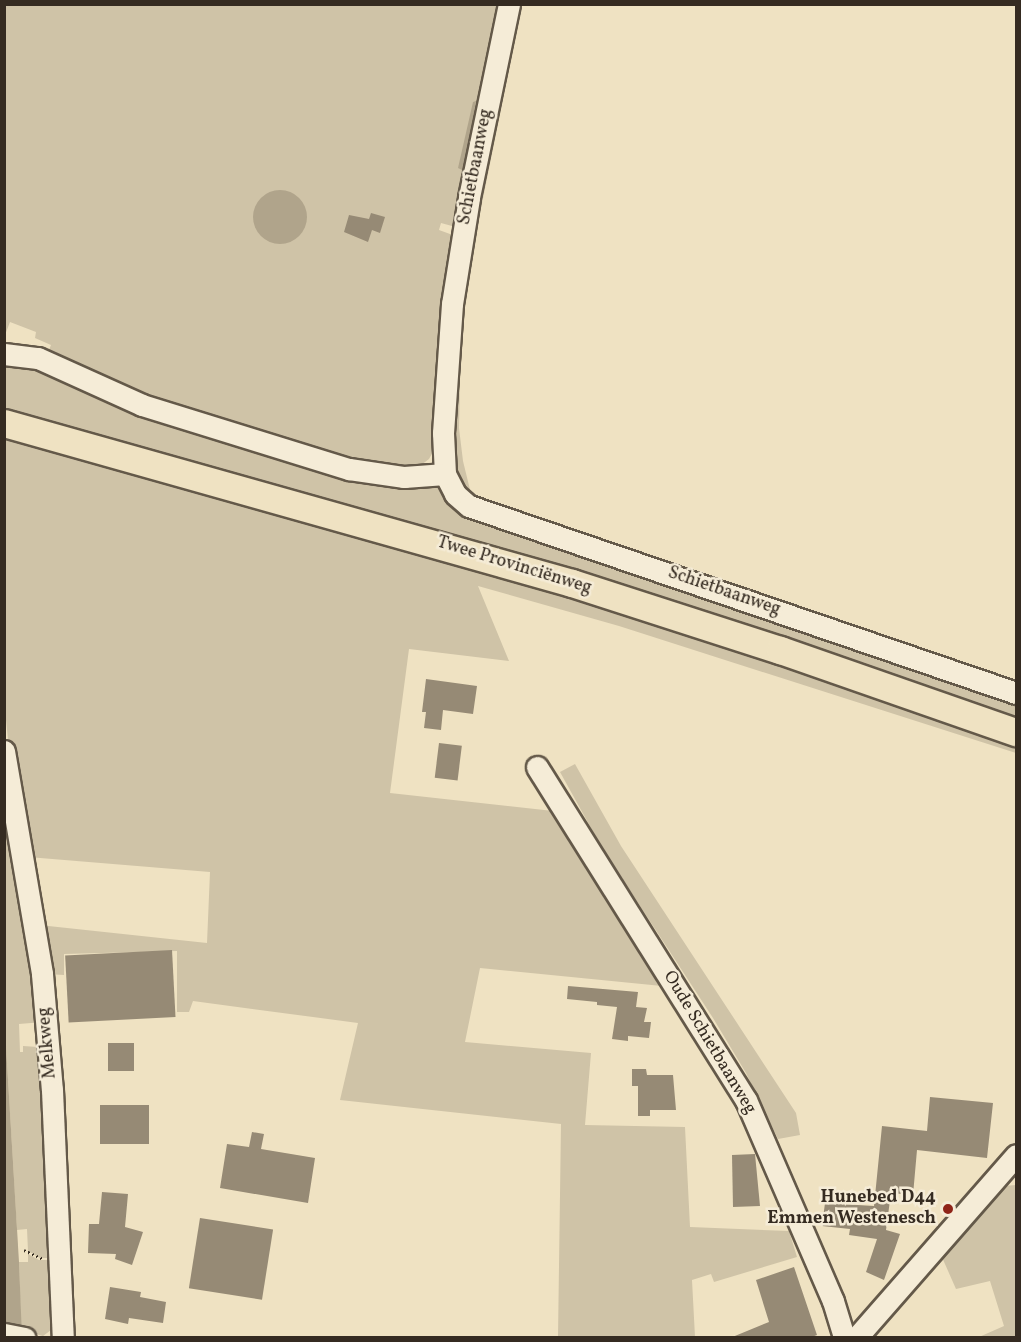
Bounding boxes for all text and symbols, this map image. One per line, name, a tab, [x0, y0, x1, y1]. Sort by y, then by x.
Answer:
street label: Schietbaanweg	[454, 107, 498, 227]
street label: Twee Provinciënweg	[434, 532, 594, 600]
street label: Schietbaanweg	[665, 563, 783, 621]
street label: Oude Schietbaanweg	[658, 967, 760, 1119]
street label: Melkweg	[34, 1006, 62, 1080]
place label: Hunebed D44 Emmen Westenesch	[767, 1188, 936, 1230]
marker: Hunebed D44 Emmen Westenesch	[941, 1202, 955, 1216]

